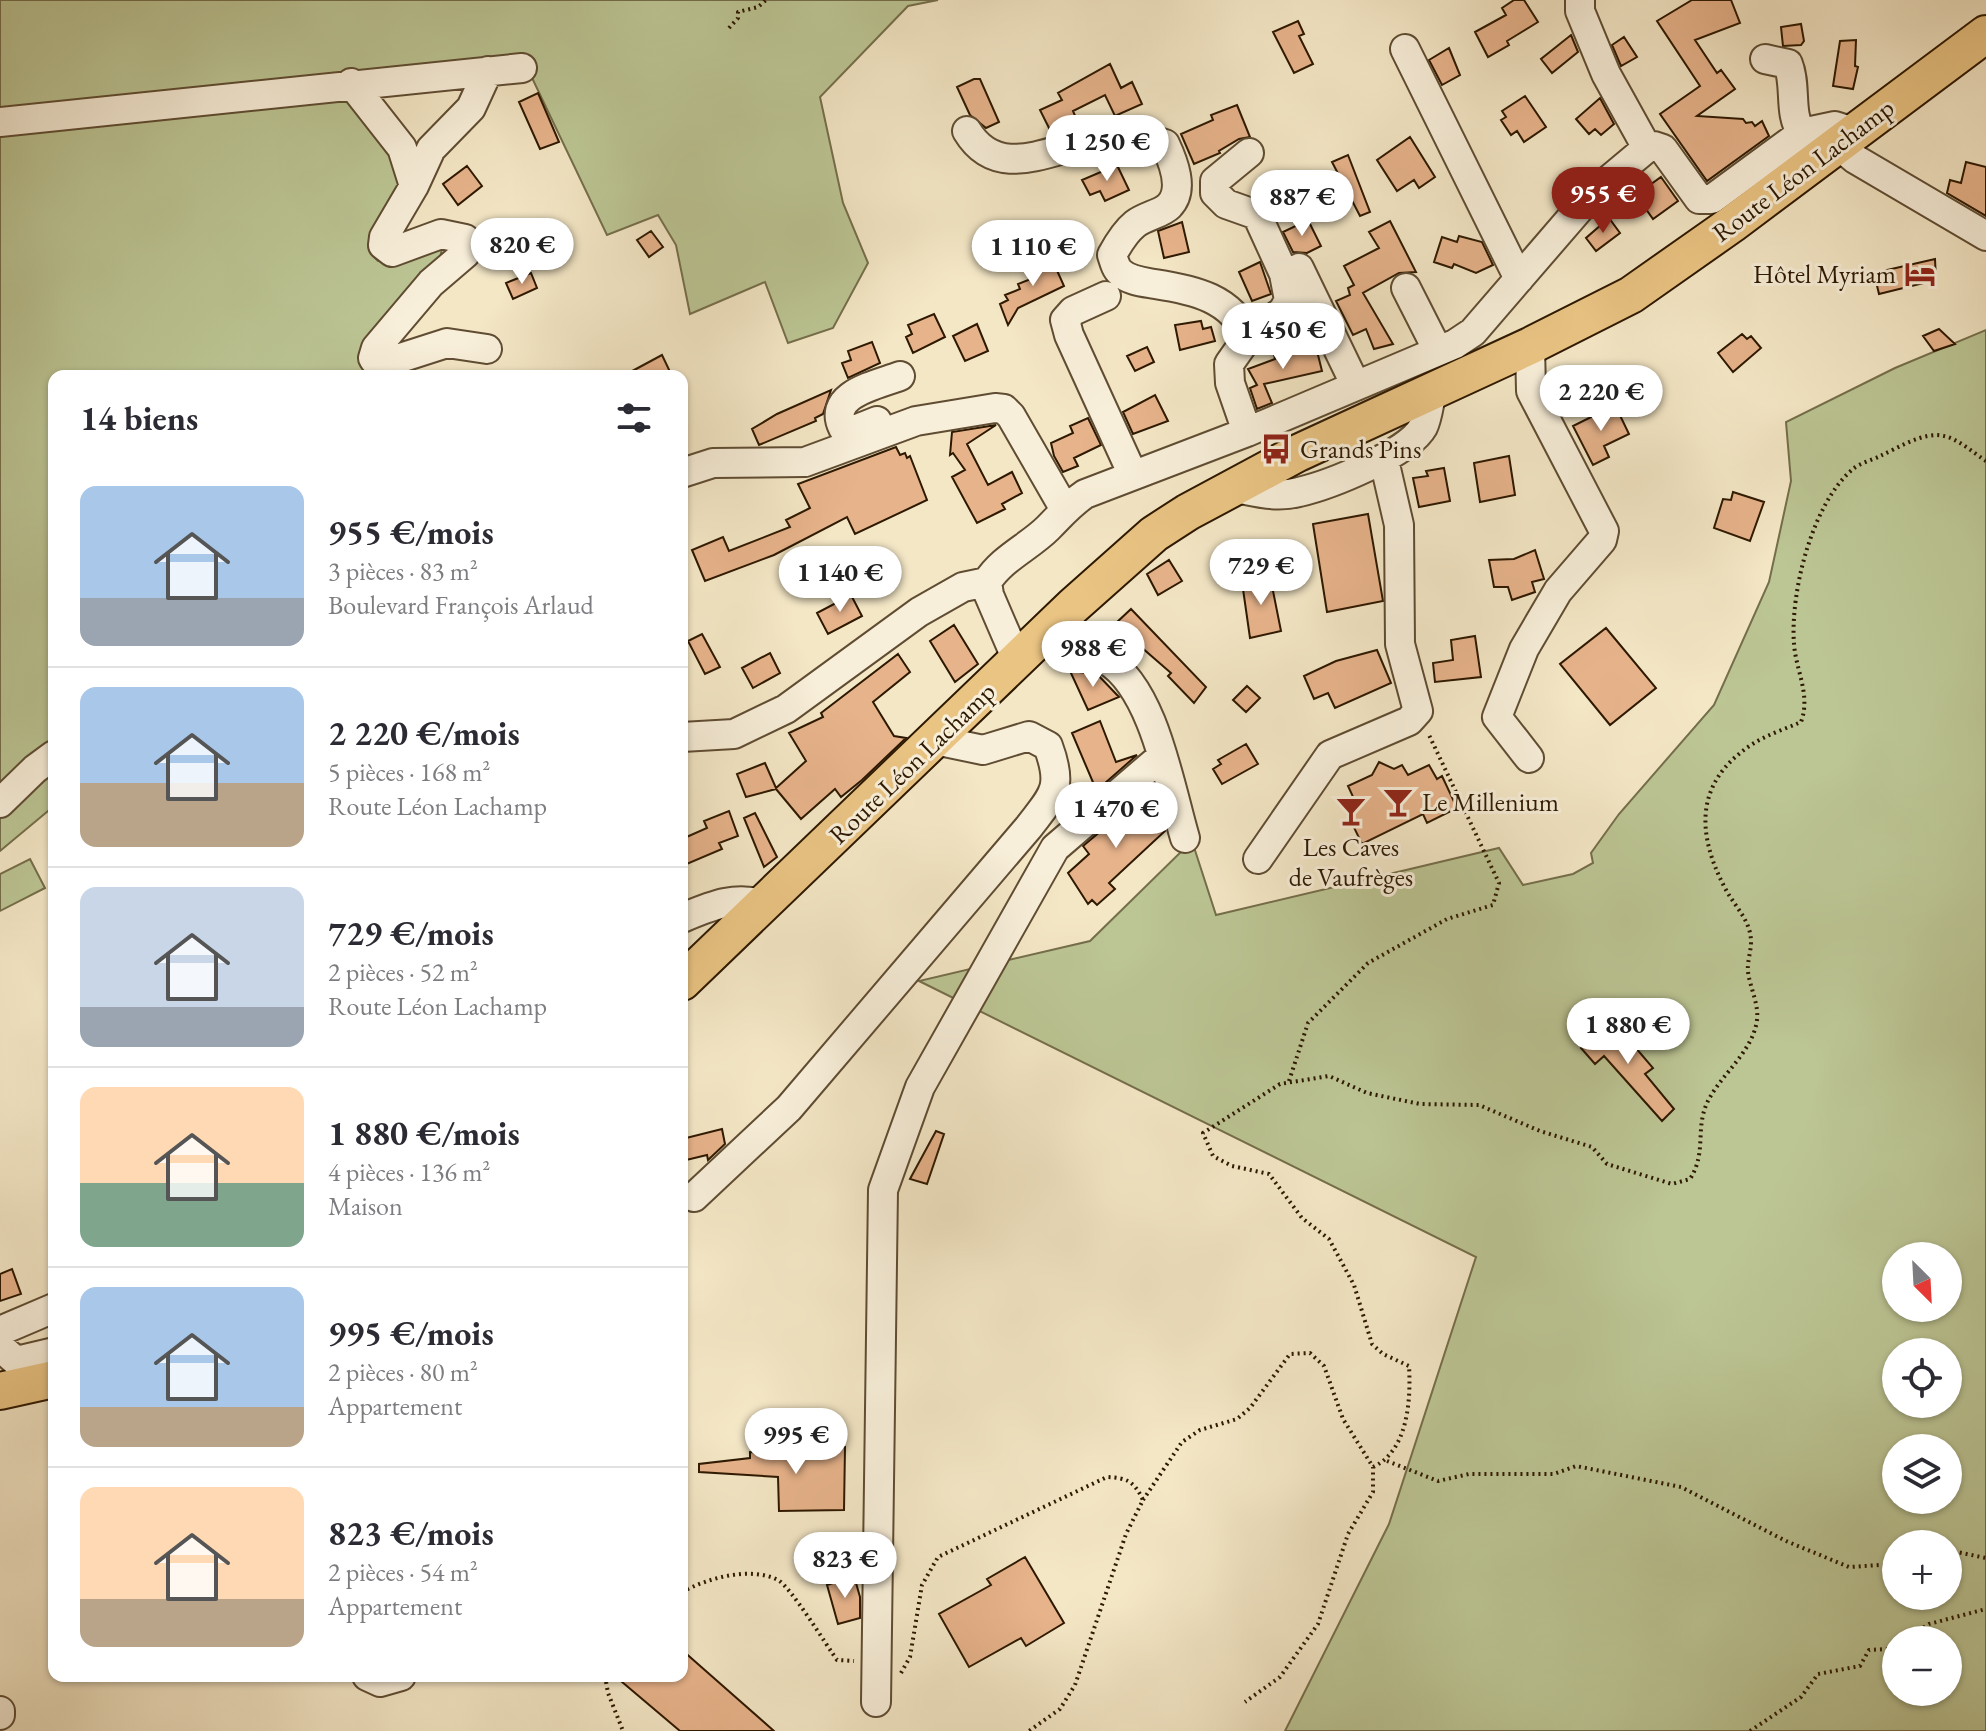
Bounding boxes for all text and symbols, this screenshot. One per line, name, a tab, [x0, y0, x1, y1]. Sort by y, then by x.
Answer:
street label: Route Léon Lachamp	[1705, 90, 1901, 250]
pin: 1 250 €	[1033, 115, 1181, 183]
text: 1 250 €	[1064, 124, 1150, 158]
pin: 955 €	[1547, 167, 1659, 235]
pin: 887 €	[1246, 170, 1358, 238]
text: 955 €	[1570, 176, 1636, 210]
text: 887 €	[1269, 179, 1335, 213]
pin: 820 €	[466, 218, 578, 286]
pin: 1 110 €	[959, 220, 1107, 288]
text: 820 €	[489, 227, 555, 261]
text: 1 110 €	[990, 229, 1076, 263]
place label: Hôtel Myriam	[1753, 257, 1896, 291]
hotel icon: Hôtel Myriam	[1903, 257, 1937, 291]
pin: 1 450 €	[1209, 303, 1357, 371]
text: 1 450 €	[1240, 312, 1326, 346]
pin: 2 220 €	[1527, 365, 1675, 433]
text: 2 220 €	[1558, 374, 1644, 408]
text: 14 biens	[80, 396, 198, 440]
icon: filters	[612, 396, 656, 440]
bus stop icon: Grands Pins	[1259, 432, 1293, 466]
place label: Grands Pins	[1300, 432, 1421, 466]
text: 955 €/mois	[328, 510, 494, 554]
icon: home	[144, 518, 240, 614]
pin: 729 €	[1205, 539, 1317, 607]
pin: 1 140 €	[766, 546, 914, 614]
text: 729 €	[1228, 548, 1294, 582]
text: 3 pièces · 83 m²	[328, 554, 478, 588]
text: 1 140 €	[797, 555, 883, 589]
text: Boulevard François Arlaud	[328, 588, 594, 622]
pin: 988 €	[1037, 621, 1149, 689]
text: 988 €	[1060, 630, 1126, 664]
street label: Route Léon Lachamp	[821, 675, 1003, 851]
text: 2 220 €/mois	[328, 711, 520, 755]
icon: home	[144, 719, 240, 815]
text: 5 pièces · 168 m²	[328, 755, 490, 789]
pin: 1 470 €	[1042, 782, 1190, 850]
bar icon: Le Millenium	[1381, 785, 1415, 819]
place label: Le Millenium	[1422, 785, 1559, 819]
text: Route Léon Lachamp	[328, 789, 547, 823]
text: 1 470 €	[1073, 791, 1159, 825]
bar icon: Les Caves de Vaufrèges	[1334, 794, 1368, 828]
place label: Les Caves de Vaufrèges	[1289, 830, 1413, 894]
text: 729 €/mois	[328, 911, 494, 955]
icon: home	[144, 919, 240, 1015]
text: 2 pièces · 52 m²	[328, 955, 478, 989]
text: Route Léon Lachamp	[328, 989, 547, 1023]
pin: 1 880 €	[1554, 998, 1702, 1066]
text: 1 880 €	[1585, 1007, 1671, 1041]
text: 1 880 €/mois	[328, 1111, 520, 1155]
icon: home	[144, 1119, 240, 1215]
text: 4 pièces · 136 m²	[328, 1155, 490, 1189]
text: Maison	[328, 1189, 403, 1223]
north arrow	[1882, 1242, 1962, 1322]
map controls	[1882, 1242, 1962, 1706]
text: 995 €/mois	[328, 1311, 494, 1355]
icon: home	[144, 1319, 240, 1415]
button: locate	[1882, 1338, 1962, 1418]
text: 2 pièces · 80 m²	[328, 1355, 478, 1389]
text: Appartement	[328, 1389, 462, 1423]
pin: 995 €	[740, 1408, 852, 1476]
text: 995 €	[763, 1417, 829, 1451]
button: layers	[1882, 1434, 1962, 1514]
text: 823 €/mois	[328, 1511, 494, 1555]
icon: home	[144, 1519, 240, 1615]
button: +	[1882, 1530, 1962, 1610]
pin: 823 €	[789, 1532, 901, 1600]
text: 823 €	[812, 1541, 878, 1575]
text: 2 pièces · 54 m²	[328, 1555, 478, 1589]
text: Appartement	[328, 1589, 462, 1623]
button: −	[1882, 1626, 1962, 1706]

